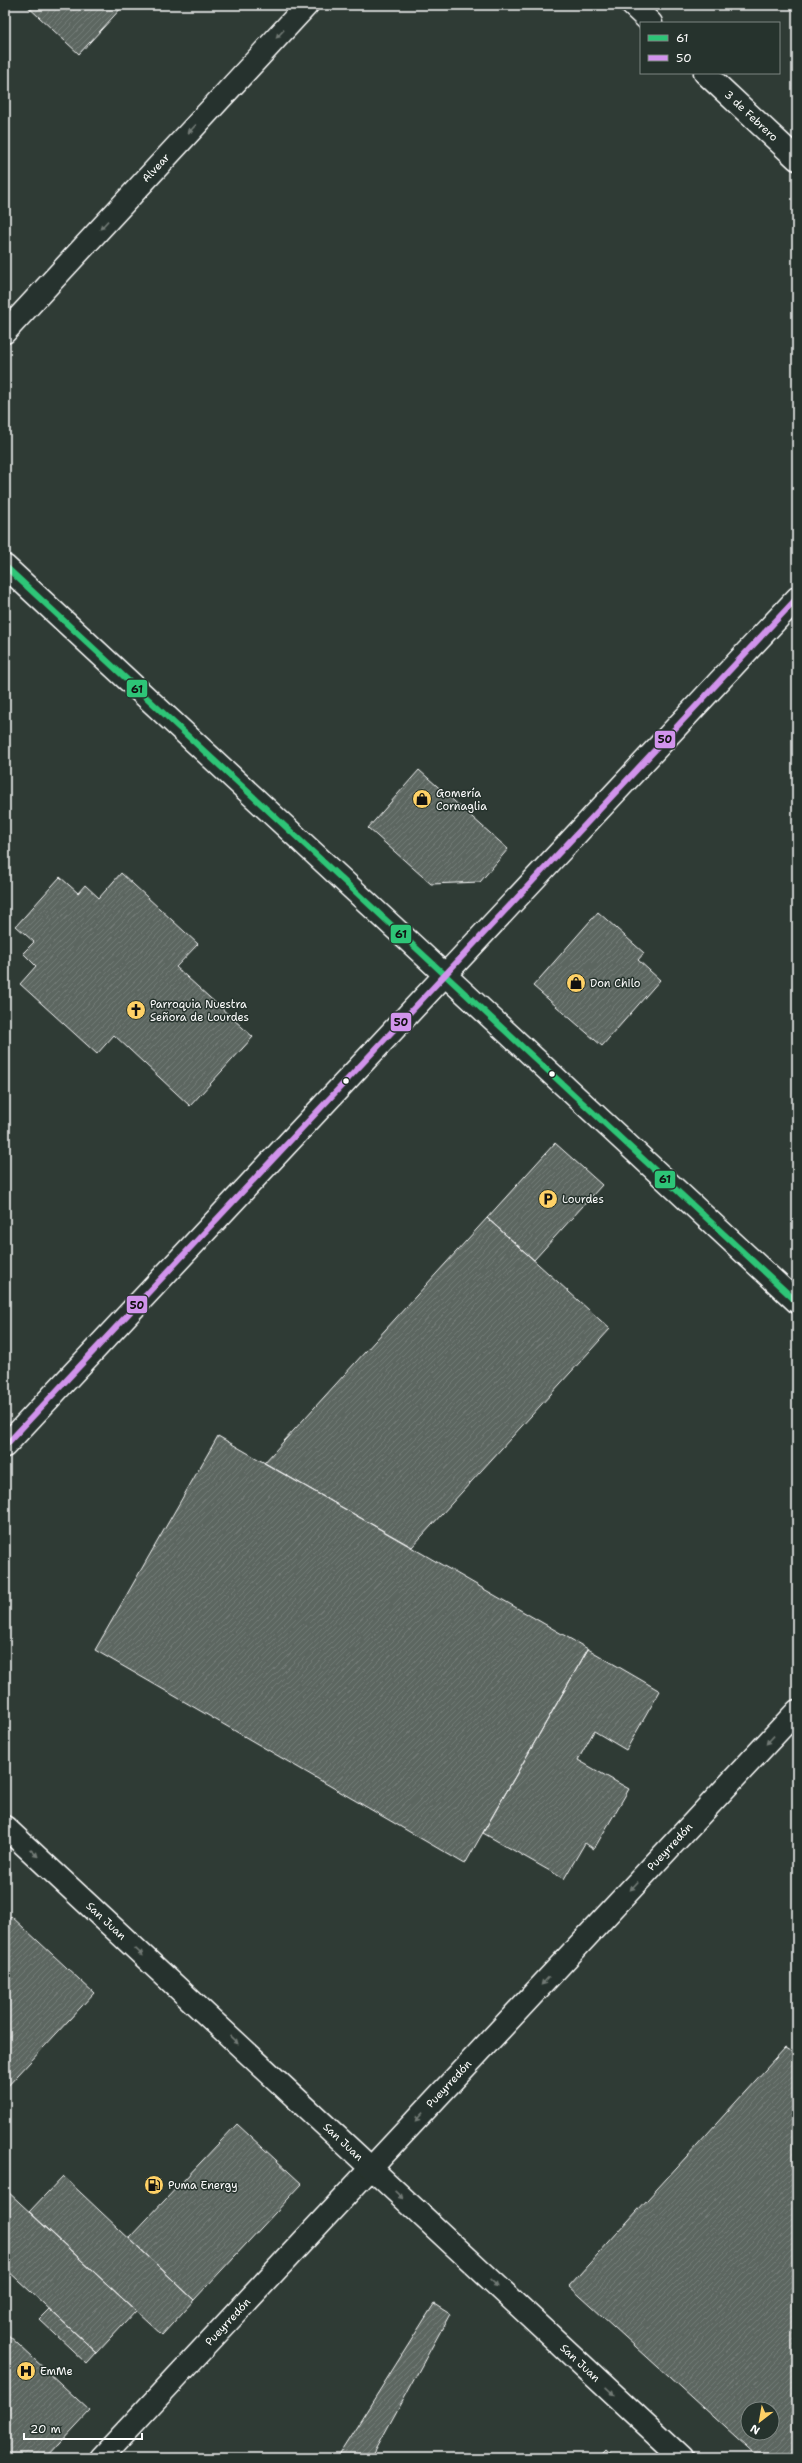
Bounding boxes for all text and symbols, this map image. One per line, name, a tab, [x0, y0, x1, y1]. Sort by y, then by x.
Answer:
legend	[640, 22, 780, 74]
one-way arrow	[275, 29, 285, 39]
text: 61	[676, 30, 689, 46]
text: 50	[676, 50, 692, 66]
street label: 3 de Febrero	[721, 87, 781, 145]
one-way arrow	[187, 124, 197, 134]
street label: Alvear	[139, 150, 173, 186]
one-way arrow	[99, 220, 109, 230]
line badge: 61	[126, 679, 148, 698]
text: 61	[131, 682, 143, 697]
line badge: 50	[654, 730, 676, 749]
text: 50	[658, 732, 673, 747]
place label: Gomería Cornaglia	[436, 786, 487, 814]
shop icon: Gomería Cornaglia	[411, 788, 433, 810]
line badge: 61	[390, 924, 412, 944]
text: 61	[395, 927, 407, 942]
shop icon: Don Chilo	[565, 972, 587, 994]
place label: Don Chilo	[590, 976, 641, 991]
place label: Parroquia Nuestra Señora de Lourdes	[150, 997, 249, 1025]
church icon: Parroquia Nuestra Señora de Lourdes	[125, 999, 147, 1021]
line badge: 50	[390, 1012, 412, 1032]
text: 50	[394, 1015, 409, 1030]
unlabelled marker	[547, 1069, 557, 1079]
unlabelled marker	[341, 1076, 351, 1086]
line badge: 61	[654, 1170, 676, 1189]
text: 61	[659, 1172, 671, 1187]
parking icon: Lourdes	[537, 1188, 559, 1210]
place label: Lourdes	[562, 1192, 604, 1207]
line badge: 50	[126, 1295, 148, 1314]
text: 50	[130, 1298, 145, 1313]
one-way arrow	[766, 1735, 775, 1745]
street label: Pueyrredón	[644, 1820, 696, 1874]
one-way arrow	[28, 1849, 39, 1858]
one-way arrow	[629, 1881, 639, 1891]
street label: San Juan	[83, 1899, 129, 1944]
one-way arrow	[134, 1947, 144, 1956]
one-way arrow	[541, 1976, 550, 1986]
one-way arrow	[229, 2035, 239, 2045]
street label: Pueyrredón	[423, 2057, 475, 2111]
one-way arrow	[414, 2112, 423, 2122]
street label: San Juan	[320, 2120, 366, 2165]
fuel station icon: Puma Energy	[143, 2174, 165, 2196]
place label: Puma Energy	[168, 2178, 238, 2193]
one-way arrow	[394, 2190, 404, 2200]
one-way arrow	[489, 2279, 499, 2288]
street label: Pueyrredón	[202, 2295, 254, 2349]
street label: San Juan	[557, 2341, 603, 2386]
hospital icon: EmMe	[15, 2360, 37, 2382]
place label: EmMe	[40, 2364, 73, 2379]
one-way arrow	[605, 2386, 615, 2396]
north arrow	[740, 2401, 780, 2441]
scale bar	[24, 2415, 142, 2441]
text: N	[747, 2420, 763, 2438]
text: 20 m	[30, 2421, 61, 2437]

